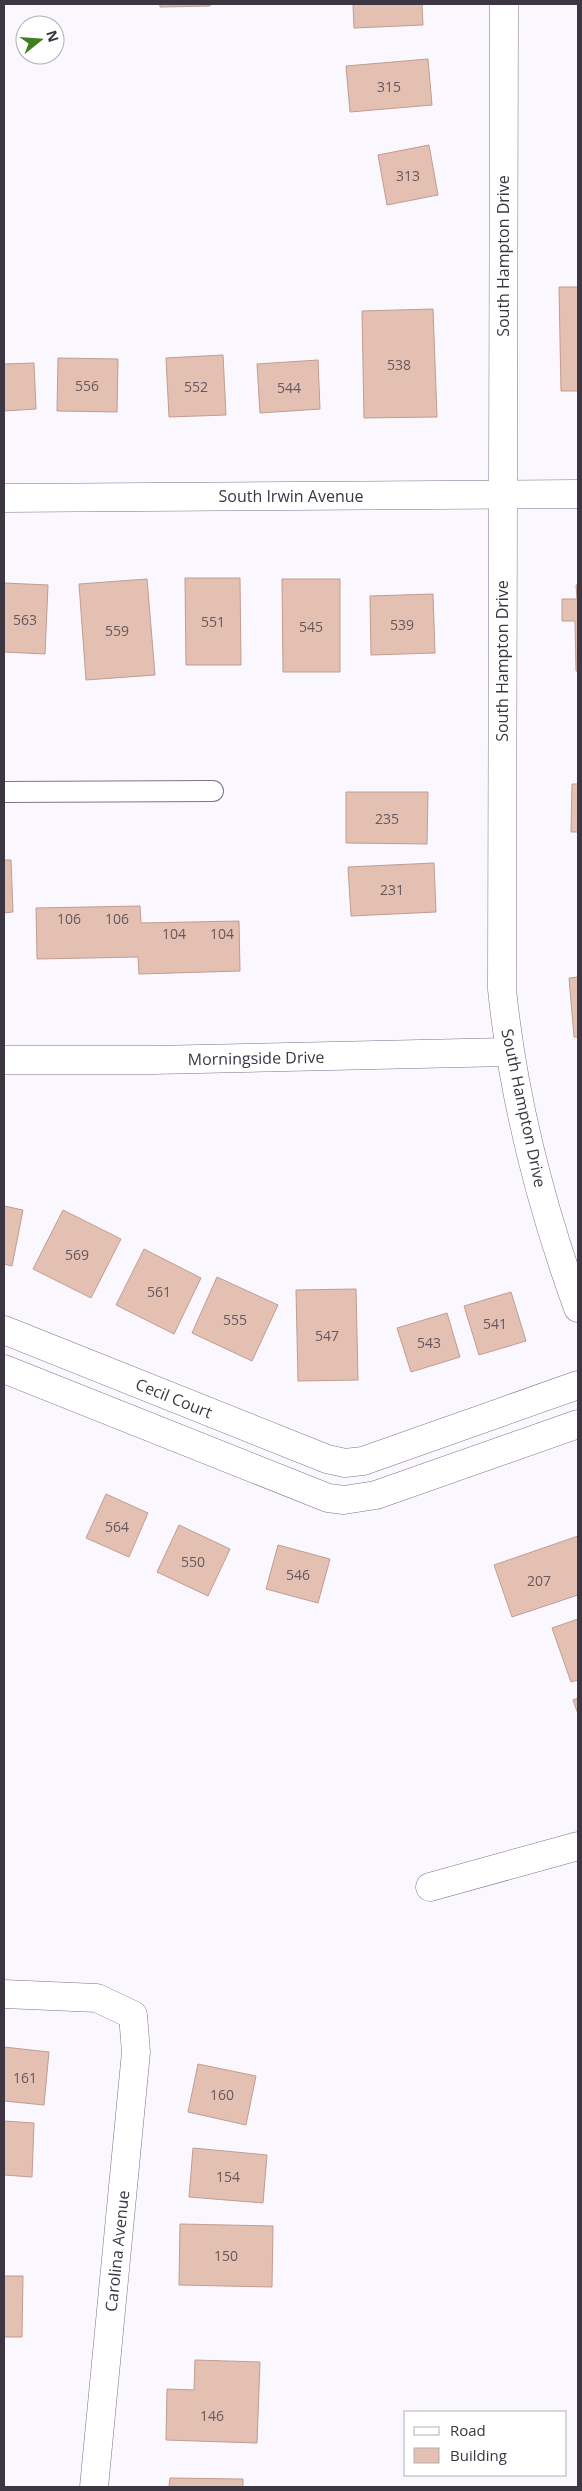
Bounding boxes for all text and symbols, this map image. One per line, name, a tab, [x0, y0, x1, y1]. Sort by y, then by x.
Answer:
north arrow	[15, 15, 65, 65]
text: N	[42, 28, 64, 44]
house number: 315	[377, 77, 401, 96]
house number: 313	[396, 166, 420, 185]
street label: South Hampton Drive	[492, 175, 514, 337]
house number: 538	[387, 355, 411, 374]
house number: 556	[75, 376, 99, 395]
house number: 552	[184, 377, 208, 396]
house number: 544	[277, 378, 301, 397]
street label: South Irwin Avenue	[219, 485, 364, 507]
street label: South Hampton Drive	[491, 580, 513, 742]
house number: 563	[13, 610, 37, 629]
house number: 551	[201, 612, 225, 631]
house number: 539	[390, 615, 414, 634]
house number: 545	[299, 617, 323, 636]
house number: 559	[105, 621, 129, 640]
house number: 235	[375, 809, 399, 828]
house number: 231	[380, 880, 404, 899]
house number: 106	[57, 909, 81, 928]
house number: 106	[105, 909, 129, 928]
house number: 104	[162, 924, 186, 943]
house number: 104	[210, 924, 234, 943]
street label: South Hampton Drive	[496, 1027, 552, 1189]
street label: Morningside Drive	[187, 1046, 325, 1070]
house number: 569	[65, 1245, 89, 1264]
house number: 561	[147, 1282, 171, 1301]
house number: 555	[223, 1310, 247, 1329]
house number: 541	[483, 1314, 507, 1333]
house number: 547	[315, 1326, 339, 1345]
house number: 543	[417, 1333, 441, 1352]
street label: Cecil Court	[132, 1373, 216, 1423]
house number: 564	[105, 1517, 129, 1536]
house number: 550	[181, 1552, 205, 1571]
house number: 546	[286, 1565, 310, 1584]
house number: 207	[527, 1571, 551, 1590]
house number: 161	[13, 2068, 37, 2087]
house number: 160	[210, 2085, 234, 2104]
house number: 154	[216, 2167, 240, 2186]
street label: Carolina Avenue	[100, 2189, 134, 2313]
house number: 150	[214, 2246, 238, 2265]
house number: 146	[200, 2406, 224, 2425]
legend	[404, 2411, 567, 2476]
text: Road	[450, 2420, 486, 2440]
text: Building	[450, 2445, 507, 2465]

